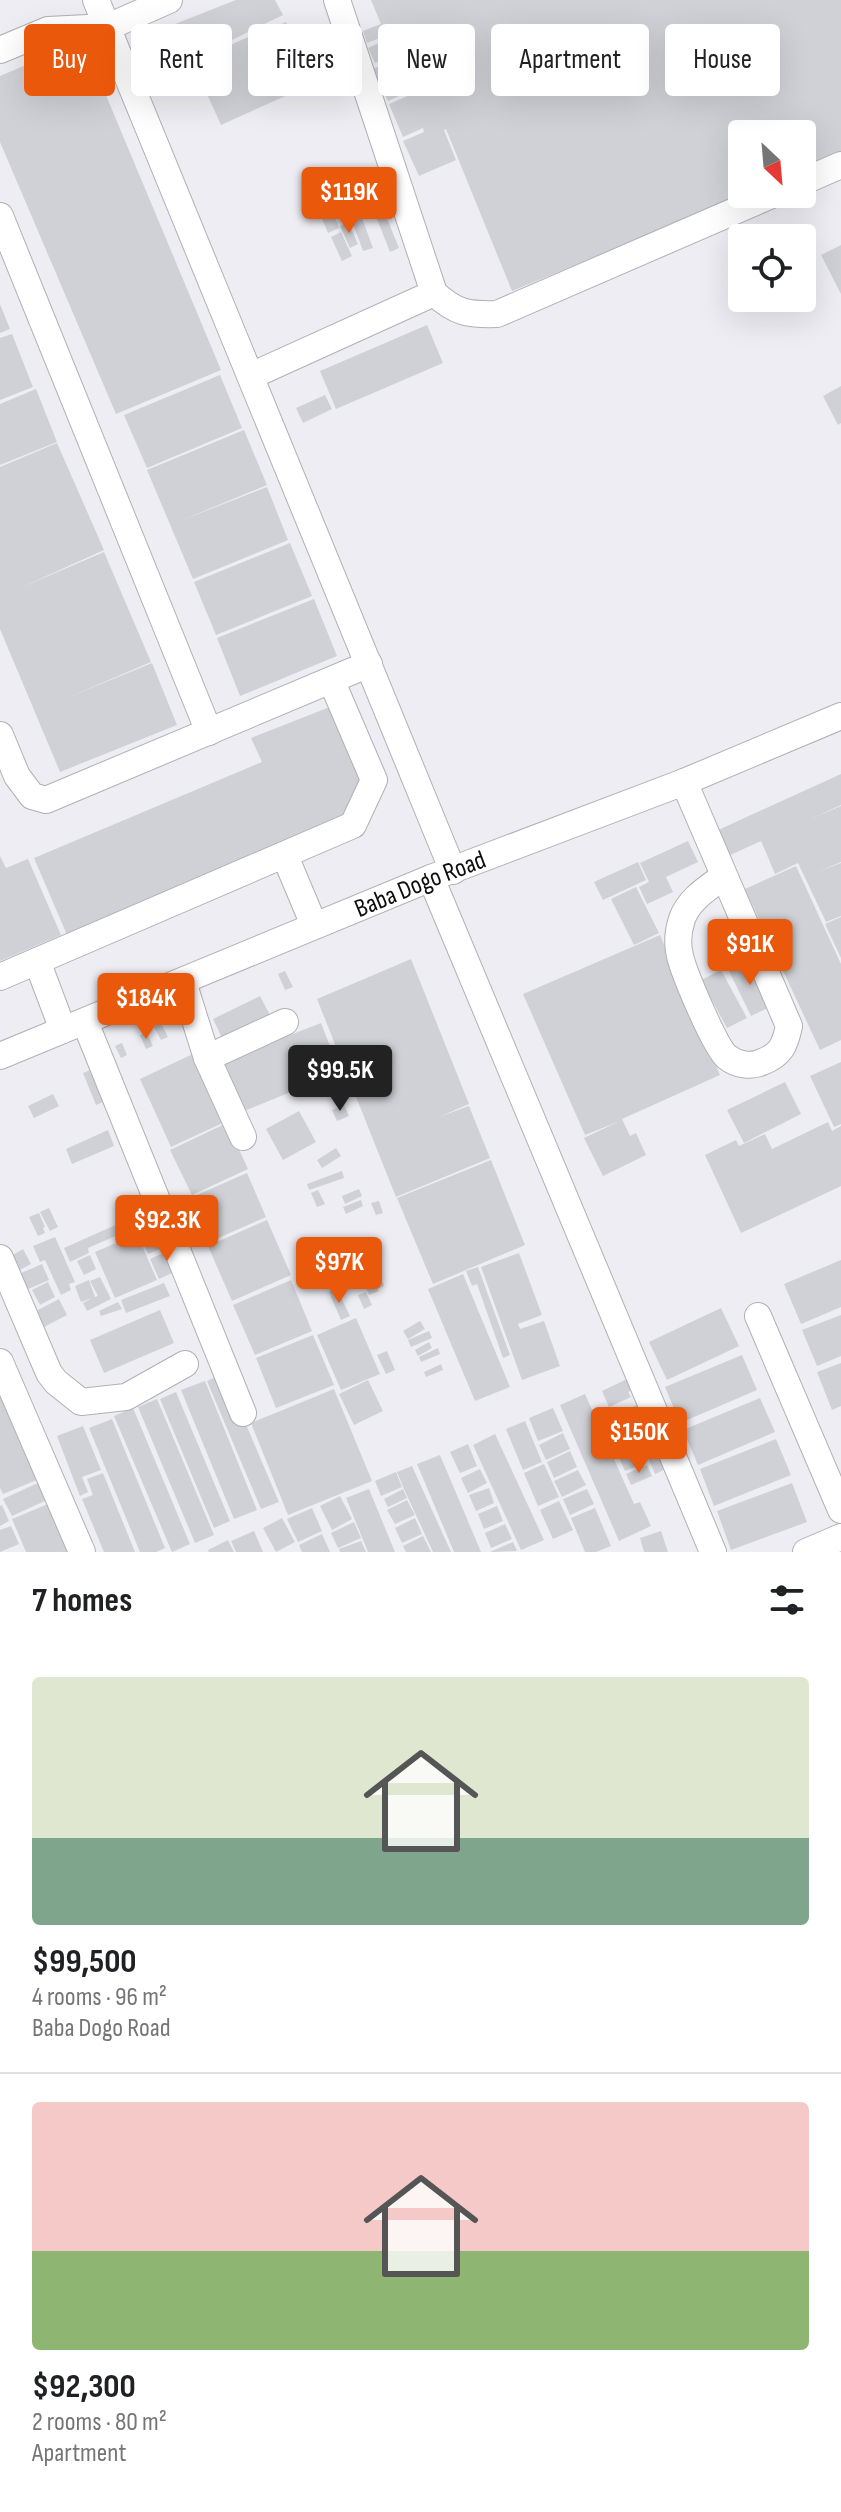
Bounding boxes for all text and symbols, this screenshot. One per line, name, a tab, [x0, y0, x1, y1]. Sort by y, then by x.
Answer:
chip: Buy	[24, 24, 115, 96]
chip: Rent	[131, 24, 232, 96]
chip: Filters	[248, 24, 362, 96]
chip: New	[378, 24, 475, 96]
chip: Apartment	[491, 24, 649, 96]
chip: House	[665, 24, 780, 96]
north arrow	[728, 120, 816, 208]
map controls	[728, 120, 816, 312]
pin: $119K	[293, 167, 405, 235]
text: $119K	[320, 177, 378, 208]
button: locate	[728, 224, 816, 312]
street label: Baba Dogo Road	[350, 845, 490, 925]
pin: $91K	[703, 919, 797, 987]
text: $91K	[726, 929, 774, 960]
pin: $184K	[90, 973, 202, 1041]
text: $184K	[116, 983, 177, 1014]
pin: $99.5K	[275, 1045, 405, 1113]
text: $99.5K	[306, 1055, 374, 1086]
pin: $92.3K	[102, 1195, 232, 1263]
text: $92.3K	[133, 1205, 201, 1236]
pin: $97K	[292, 1237, 386, 1305]
text: $97K	[314, 1247, 364, 1278]
pin: $150K	[583, 1407, 695, 1475]
text: $150K	[609, 1417, 669, 1448]
icon: filters	[765, 1578, 809, 1622]
text: 7 homes	[32, 1580, 132, 1621]
icon: home	[349, 1729, 493, 1873]
text: $99,500	[32, 1941, 137, 1982]
text: 4 rooms · 96 m²	[32, 1982, 167, 2013]
text: Baba Dogo Road	[32, 2013, 171, 2044]
icon: home	[349, 2154, 493, 2298]
text: $92,300	[32, 2366, 136, 2407]
text: 2 rooms · 80 m²	[32, 2407, 167, 2438]
text: Apartment	[32, 2438, 126, 2469]

